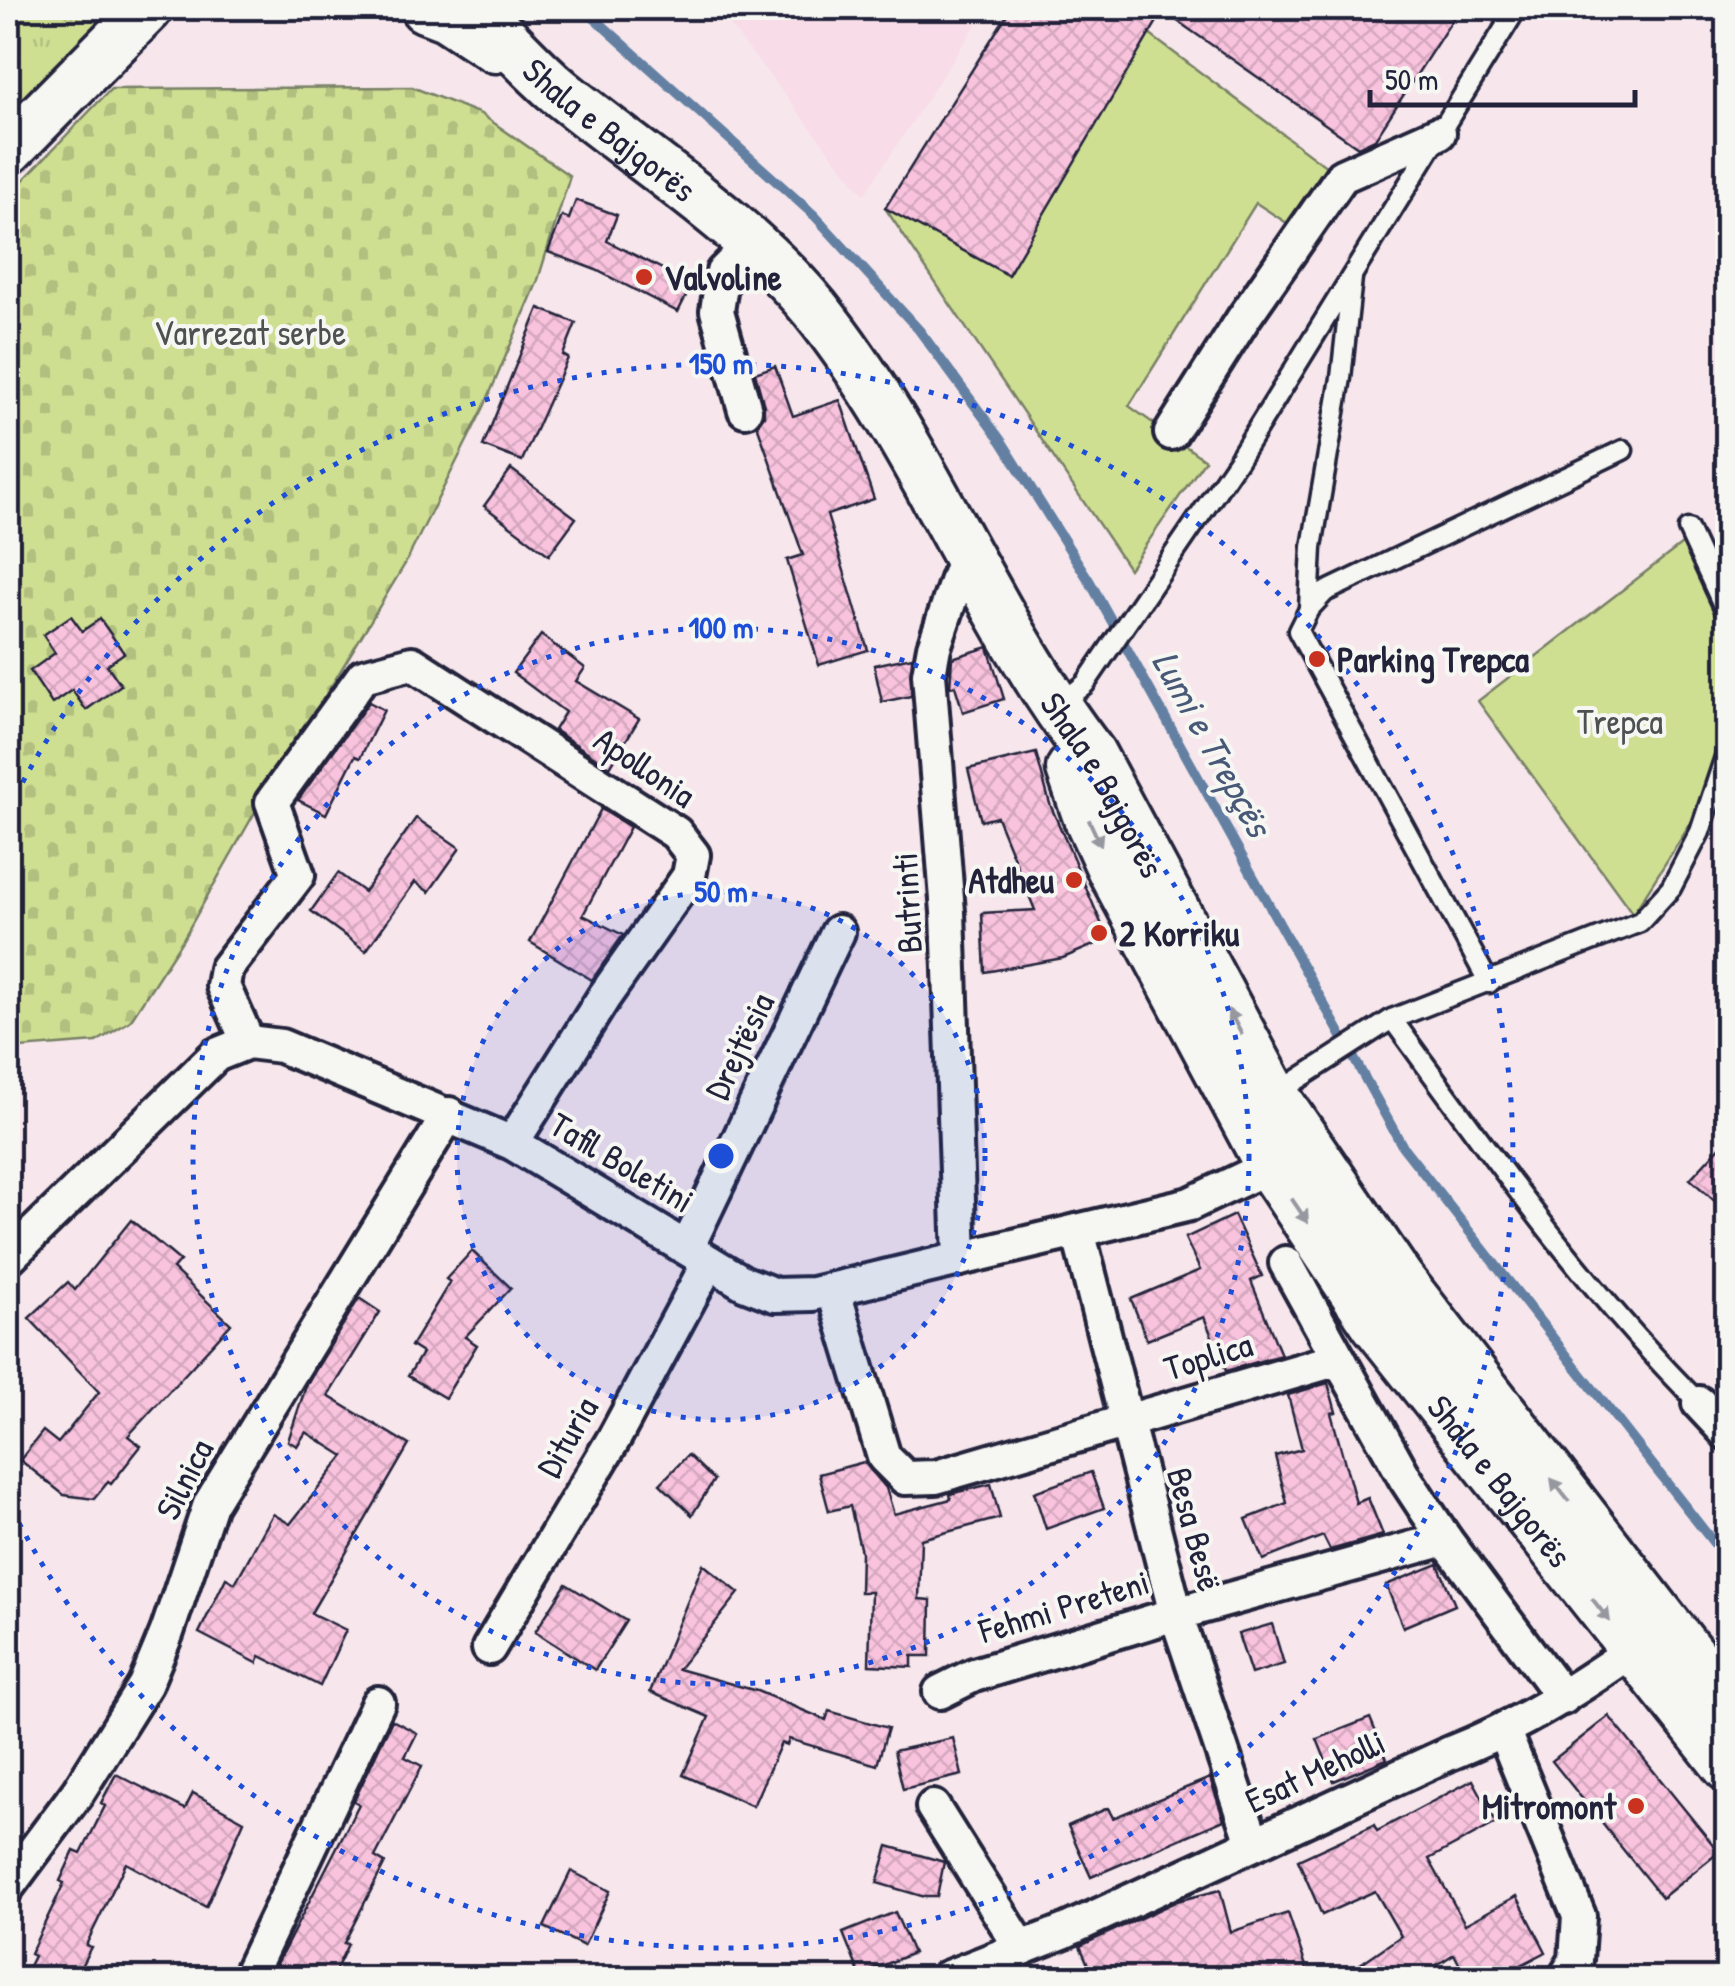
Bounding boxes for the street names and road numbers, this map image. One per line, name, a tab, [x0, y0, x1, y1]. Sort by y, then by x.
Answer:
street label: Shala e Bajgorës	[513, 47, 706, 212]
street label: Shala e Bajgorës	[1030, 683, 1176, 885]
street label: Apollonia	[585, 716, 705, 818]
street label: Butrinti	[881, 851, 933, 955]
street label: Drejtësia	[693, 985, 785, 1107]
street label: Tafil Boletini	[541, 1101, 703, 1223]
street label: Toplica	[1158, 1320, 1258, 1392]
street label: Shala e Bajgorës	[1417, 1385, 1583, 1577]
street label: Dituria	[525, 1388, 609, 1486]
street label: Silnica	[144, 1431, 224, 1527]
street label: Besa Besë	[1156, 1462, 1234, 1596]
street label: Fehmi Preteni	[972, 1558, 1155, 1654]
street label: Esat Meholli	[1237, 1718, 1393, 1824]

